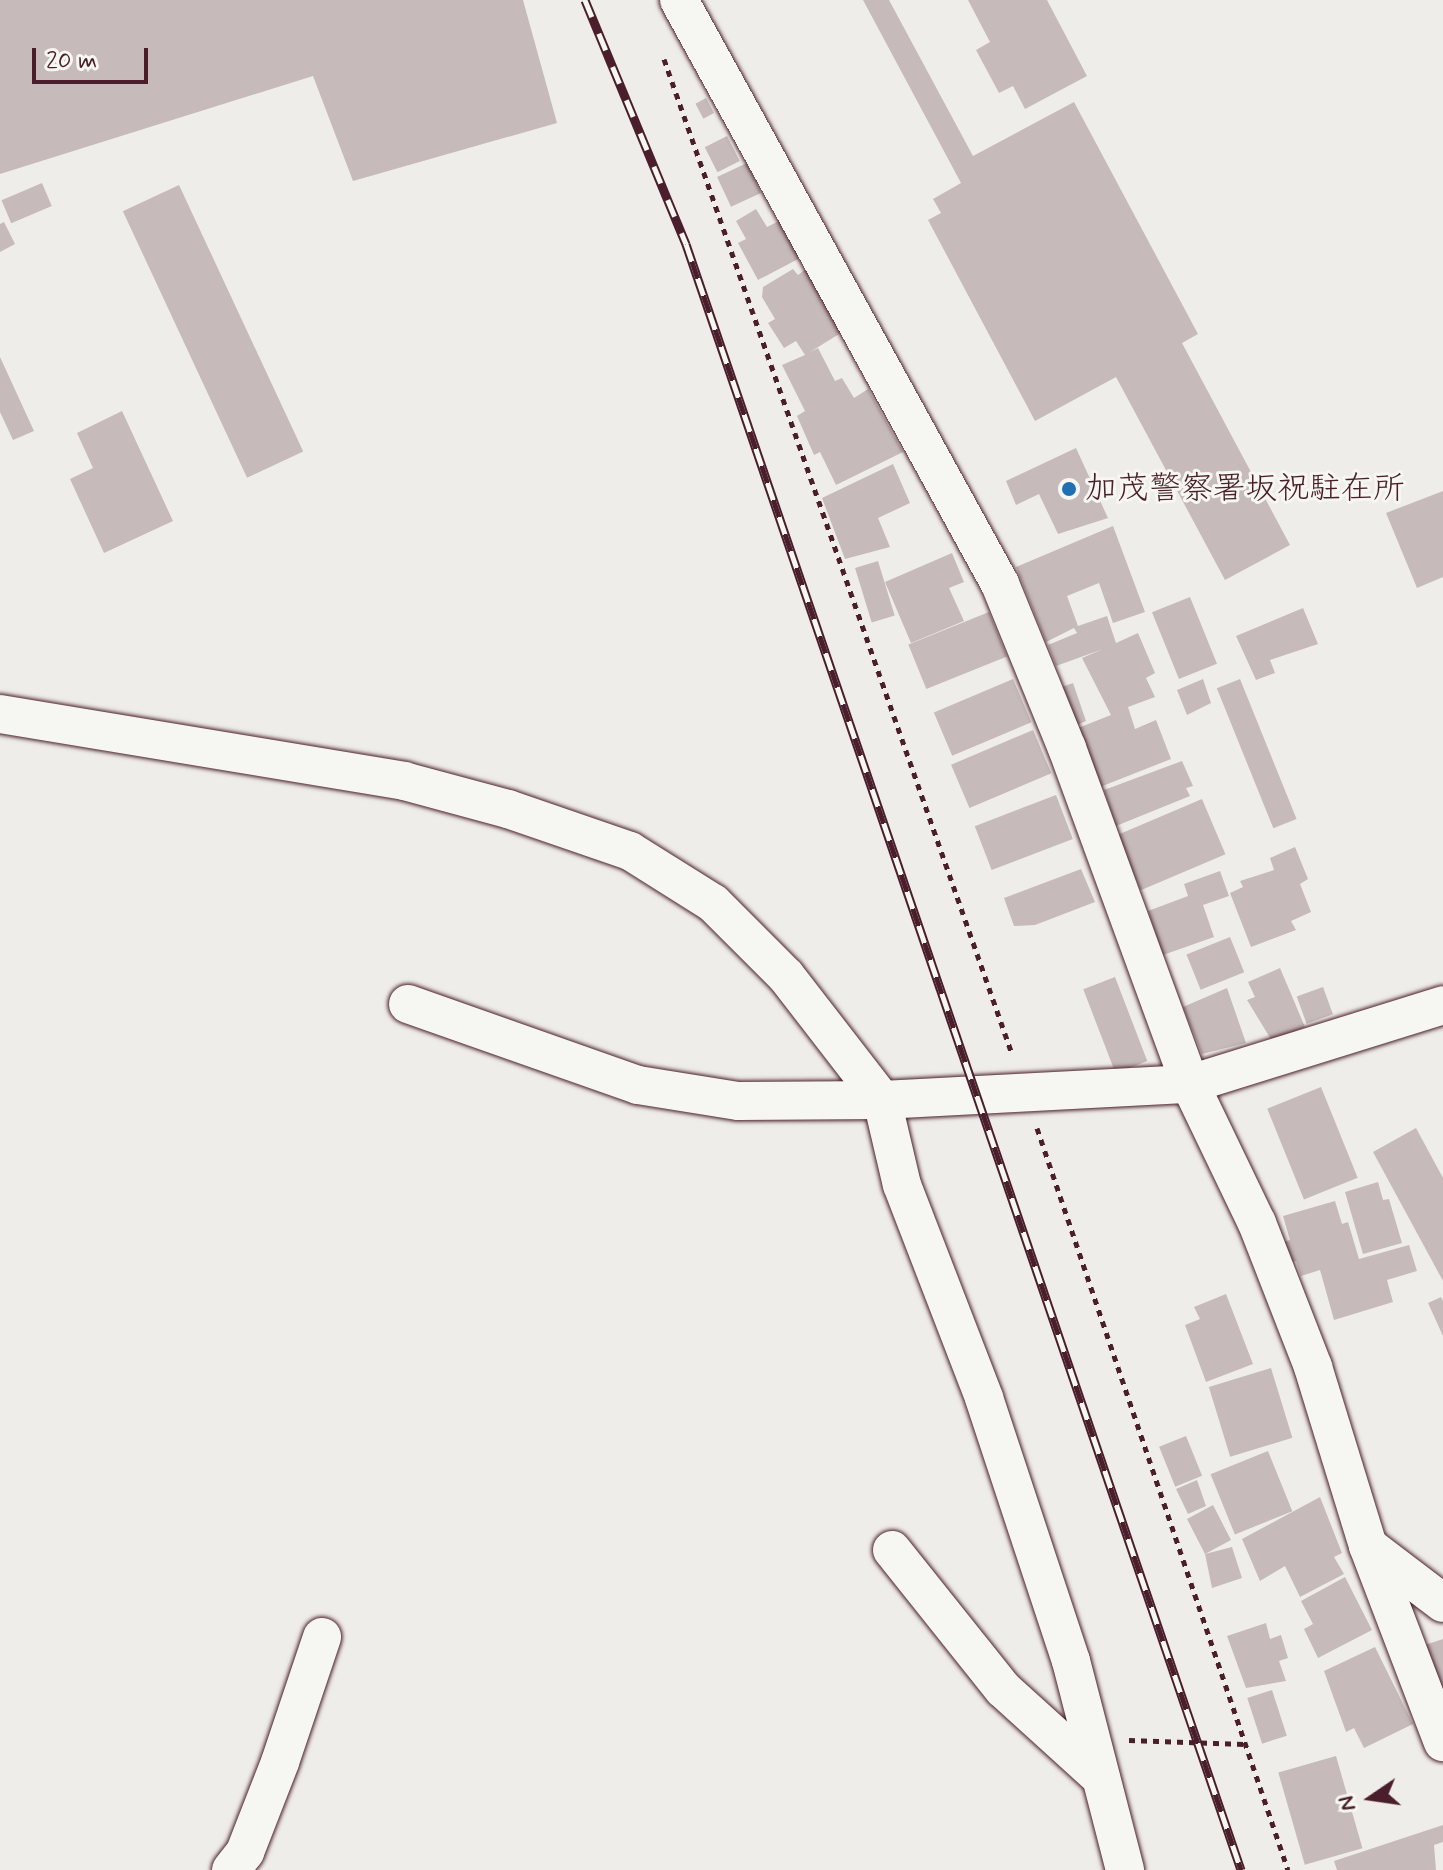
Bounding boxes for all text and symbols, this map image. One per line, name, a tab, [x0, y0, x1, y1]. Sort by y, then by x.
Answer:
scale bar	[36, 32, 152, 82]
text: 20 m	[46, 46, 97, 77]
place label: 加茂警察署坂祝駐在所	[1085, 470, 1405, 508]
marker: 加茂警察署坂祝駐在所	[1060, 480, 1078, 498]
north arrow	[1331, 1758, 1411, 1838]
text: N	[1332, 1793, 1363, 1814]

